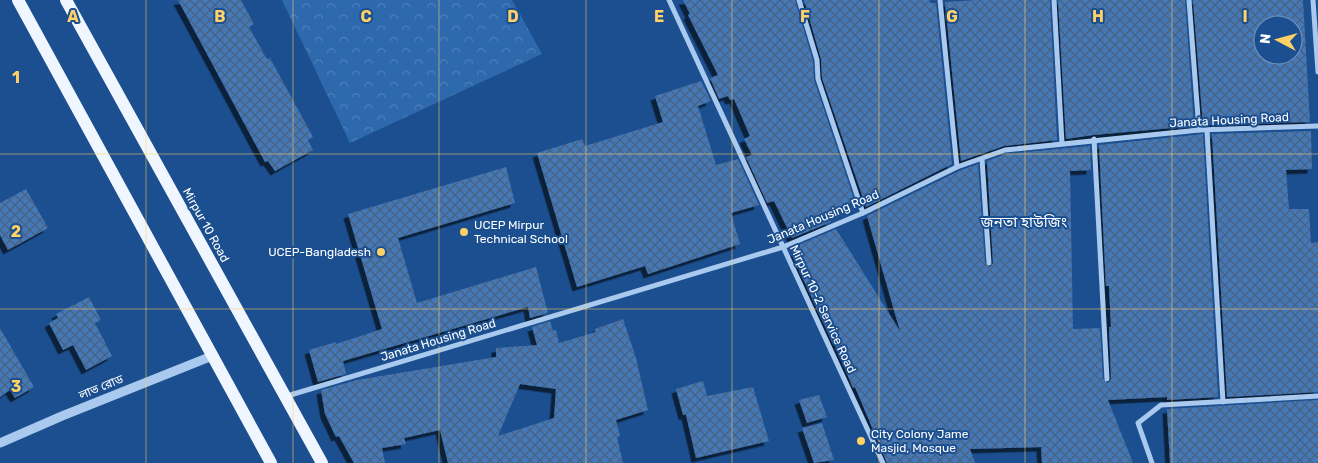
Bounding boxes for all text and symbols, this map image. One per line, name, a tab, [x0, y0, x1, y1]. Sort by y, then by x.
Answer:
text: A	[67, 7, 79, 26]
text: B	[214, 7, 226, 26]
text: C	[360, 7, 372, 26]
text: D	[507, 7, 519, 26]
text: E	[654, 7, 664, 26]
text: F	[800, 7, 810, 26]
text: G	[946, 7, 958, 26]
text: H	[1092, 7, 1104, 26]
text: I	[1242, 7, 1248, 26]
north arrow	[1253, 15, 1303, 65]
text: N	[1257, 33, 1275, 45]
text: 1	[12, 68, 20, 87]
street label: Janata Housing Road	[1169, 110, 1289, 130]
street label: Mirpur 10 Road	[180, 185, 232, 265]
street label: Janata Housing Road	[765, 187, 881, 247]
district label: জনতা হাউজিং	[980, 213, 1068, 231]
place label: UCEP Mirpur Technical School	[474, 218, 568, 246]
text: 2	[11, 222, 21, 241]
marker: UCEP Mirpur Technical School	[458, 226, 470, 238]
street label: Mirpur 10-2 Service Road	[787, 243, 859, 375]
place label: UCEP-Bangladesh	[268, 245, 371, 259]
marker: UCEP-Bangladesh	[375, 246, 387, 258]
street label: Janata Housing Road	[379, 316, 497, 364]
street label: লাভ রোড	[76, 372, 126, 403]
text: 3	[11, 377, 21, 396]
place label: City Colony Jame Masjid, Mosque	[871, 427, 969, 455]
marker: City Colony Jame Masjid, Mosque	[855, 435, 867, 447]

